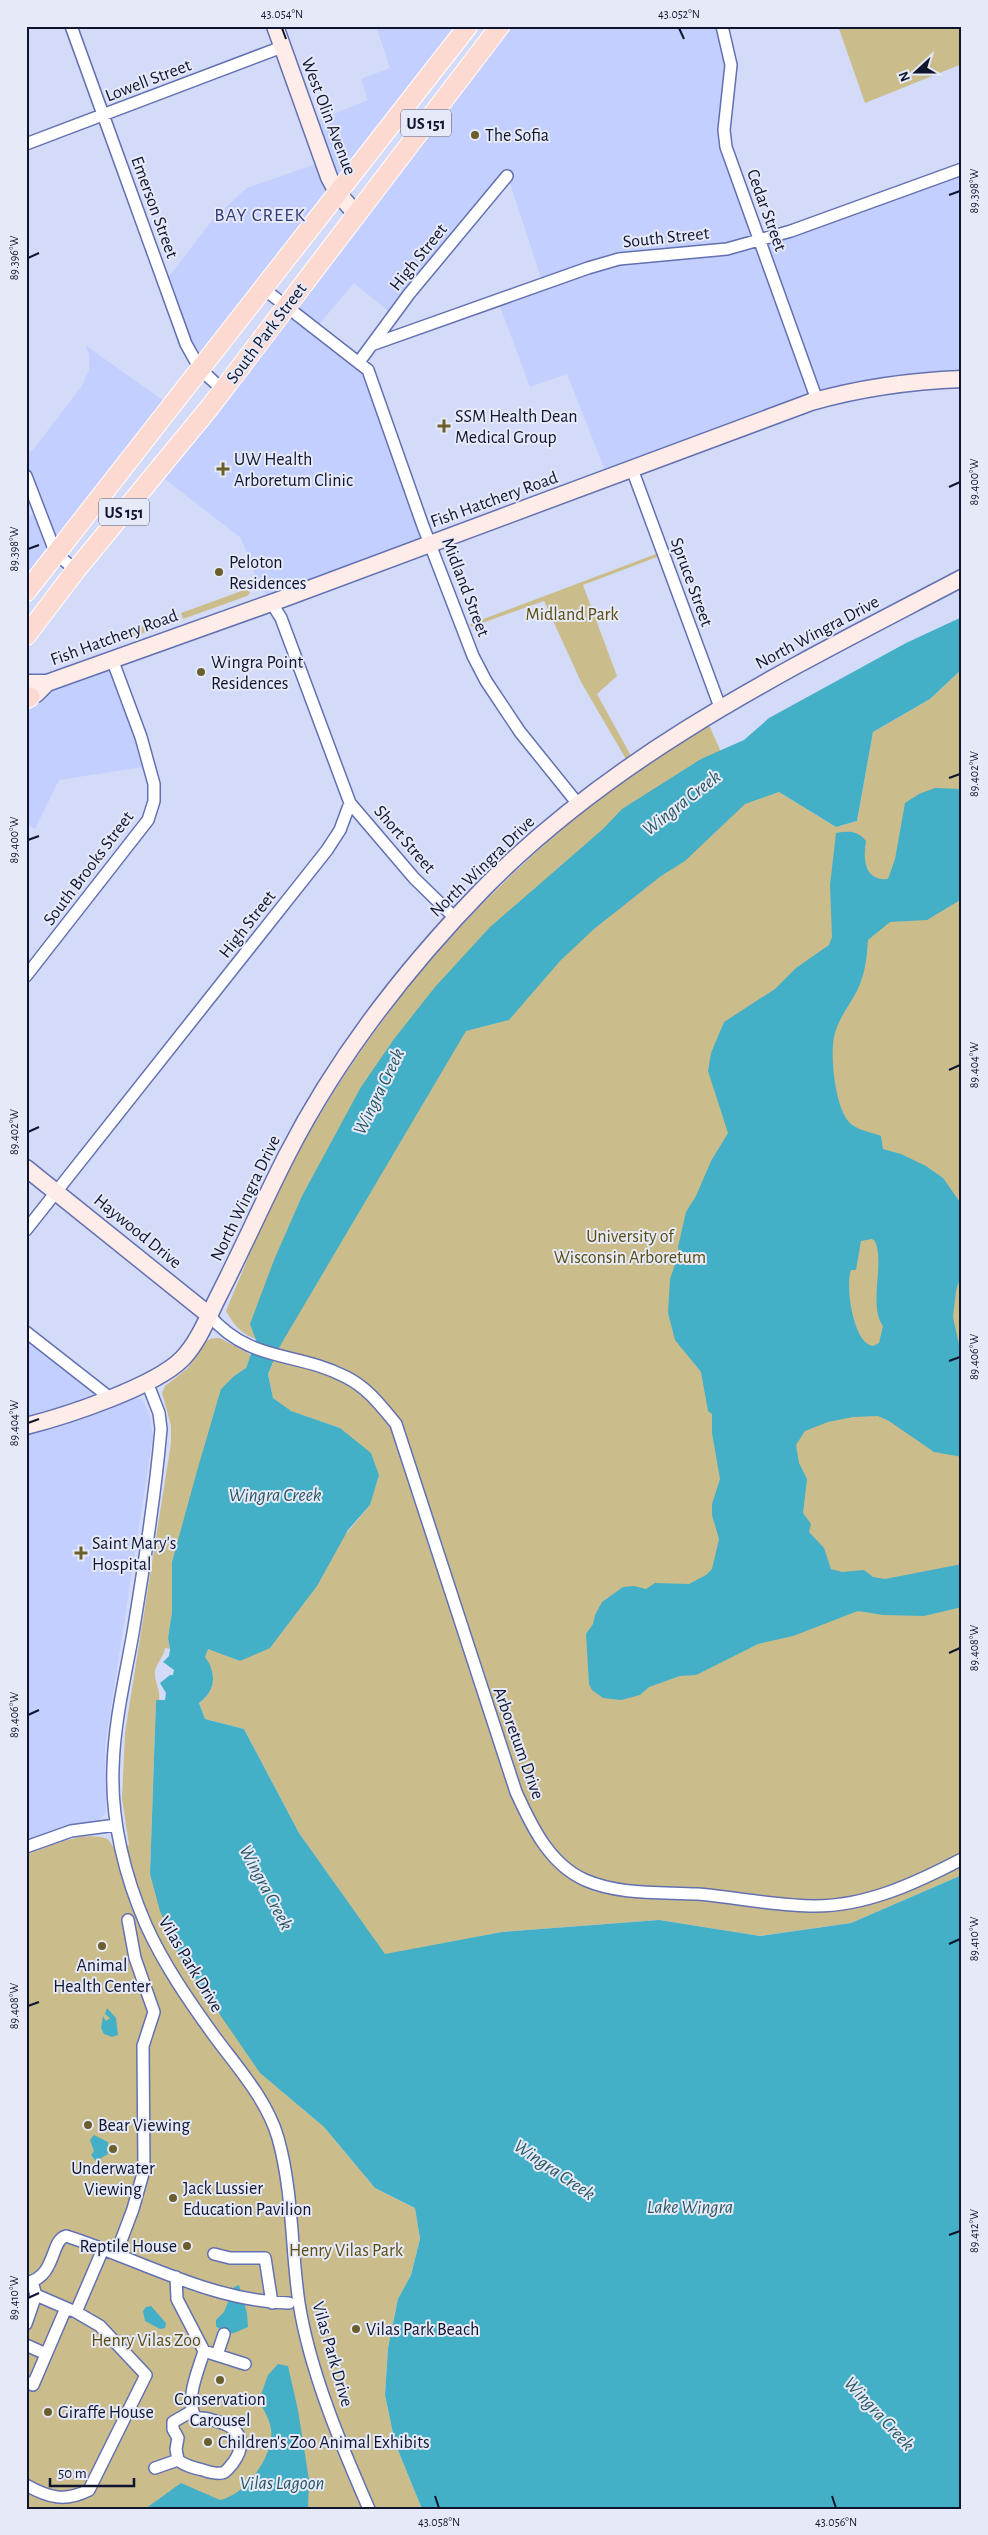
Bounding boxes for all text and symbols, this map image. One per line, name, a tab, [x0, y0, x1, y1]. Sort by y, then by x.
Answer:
text: 43.054°N	[261, 8, 303, 20]
text: 43.052°N	[658, 8, 700, 20]
north arrow	[890, 48, 940, 98]
street label: West Olin Avenue	[297, 55, 359, 177]
street label: Lowell Street	[103, 56, 194, 106]
text: N	[897, 69, 913, 83]
road number: US 151	[401, 110, 451, 136]
place label: The Sofia	[485, 127, 549, 145]
marker: The Sofia	[469, 129, 481, 141]
street label: Emerson Street	[127, 154, 181, 261]
street label: Cedar Street	[743, 167, 789, 254]
text: 89.398°W	[968, 168, 980, 213]
district label: BAY CREEK	[214, 206, 306, 225]
street label: High Street	[387, 221, 451, 294]
street label: South Street	[622, 224, 710, 251]
text: 89.396°W	[8, 235, 20, 280]
street label: South Park Street	[223, 280, 310, 387]
place label: SSM Health Dean Medical Group	[455, 408, 578, 447]
marker: SSM Health Dean Medical Group	[437, 419, 451, 433]
place label: UW Health Arboretum Clinic	[234, 451, 353, 490]
text: 89.400°W	[968, 458, 980, 505]
marker: UW Health Arboretum Clinic	[216, 462, 230, 476]
street label: Fish Hatchery Road	[428, 469, 560, 531]
road number: US 151	[99, 498, 149, 526]
text: 89.398°W	[8, 526, 20, 571]
street label: Midland Street	[438, 535, 492, 640]
street label: Spruce Street	[667, 536, 716, 629]
place label: Peloton Residences	[229, 554, 306, 593]
marker: Peloton Residences	[213, 566, 225, 578]
street label: North Wingra Drive	[753, 593, 882, 673]
park label: Midland Park	[525, 606, 619, 624]
street label: Fish Hatchery Road	[48, 607, 180, 669]
place label: Wingra Point Residences	[211, 654, 303, 693]
marker: Wingra Point Residences	[195, 666, 207, 678]
text: 89.402°W	[968, 751, 980, 797]
water label: Wingra Creek	[639, 767, 725, 839]
street label: Short Street	[370, 802, 439, 877]
street label: South Brooks Street	[40, 808, 137, 929]
street label: North Wingra Drive	[427, 813, 538, 921]
text: 89.400°W	[8, 816, 20, 863]
street label: High Street	[216, 887, 280, 962]
text: 89.404°W	[968, 1042, 980, 1088]
water label: Wingra Creek	[350, 1045, 408, 1138]
text: 89.402°W	[8, 1109, 20, 1155]
street label: North Wingra Drive	[208, 1133, 284, 1264]
street label: Haywood Drive	[90, 1191, 185, 1272]
park label: University of Wisconsin Arboretum	[554, 1228, 706, 1267]
text: 89.406°W	[968, 1334, 980, 1380]
text: 89.404°W	[8, 1400, 20, 1446]
water label: Wingra Creek	[228, 1486, 322, 1505]
place label: Saint Mary's Hospital	[92, 1535, 176, 1574]
marker: Saint Mary's Hospital	[74, 1546, 88, 1560]
text: 89.408°W	[968, 1625, 980, 1671]
street label: Arboretum Drive	[489, 1685, 547, 1802]
text: 89.406°W	[8, 1692, 20, 1738]
water label: Wingra Creek	[235, 1842, 296, 1934]
street label: Vilas Park Drive	[155, 1913, 226, 2016]
text: 89.410°W	[968, 1916, 980, 1961]
marker: Animal Health Center	[96, 1940, 108, 1952]
place label: Animal Health Center	[53, 1957, 151, 1996]
text: 89.408°W	[8, 1983, 20, 2029]
place label: Bear Viewing	[98, 2117, 190, 2135]
marker: Bear Viewing	[82, 2119, 94, 2131]
water label: Wingra Creek	[510, 2136, 598, 2204]
marker: Underwater Viewing	[107, 2143, 119, 2155]
place label: Underwater Viewing	[71, 2160, 155, 2199]
place label: Jack Lussier Education Pavilion	[183, 2180, 311, 2219]
marker: Jack Lussier Education Pavilion	[167, 2192, 179, 2204]
water label: Lake Wingra	[647, 2198, 733, 2217]
text: 89.412°W	[968, 2209, 980, 2253]
place label: Reptile House	[79, 2238, 177, 2256]
marker: Reptile House	[181, 2240, 193, 2252]
park label: Henry Vilas Park	[289, 2242, 404, 2260]
text: 89.410°W	[8, 2275, 20, 2320]
street label: Vilas Park Drive	[308, 2300, 356, 2409]
place label: Vilas Park Beach	[366, 2321, 479, 2339]
marker: Vilas Park Beach	[350, 2323, 362, 2335]
park label: Henry Vilas Zoo	[91, 2332, 201, 2350]
water label: Wingra Creek	[840, 2373, 918, 2455]
marker: Conservation Carousel	[214, 2374, 226, 2386]
place label: Conservation Carousel	[174, 2391, 266, 2430]
place label: Giraffe House	[58, 2404, 154, 2422]
marker: Giraffe House	[42, 2406, 54, 2418]
place label: Children's Zoo Animal Exhibits	[218, 2434, 430, 2452]
marker: Children's Zoo Animal Exhibits	[202, 2436, 214, 2448]
scale bar	[50, 2455, 134, 2487]
text: 50 m	[58, 2466, 87, 2481]
water label: Vilas Lagoon	[240, 2474, 324, 2493]
text: 43.058°N	[418, 2516, 460, 2528]
text: 43.056°N	[815, 2516, 857, 2528]

